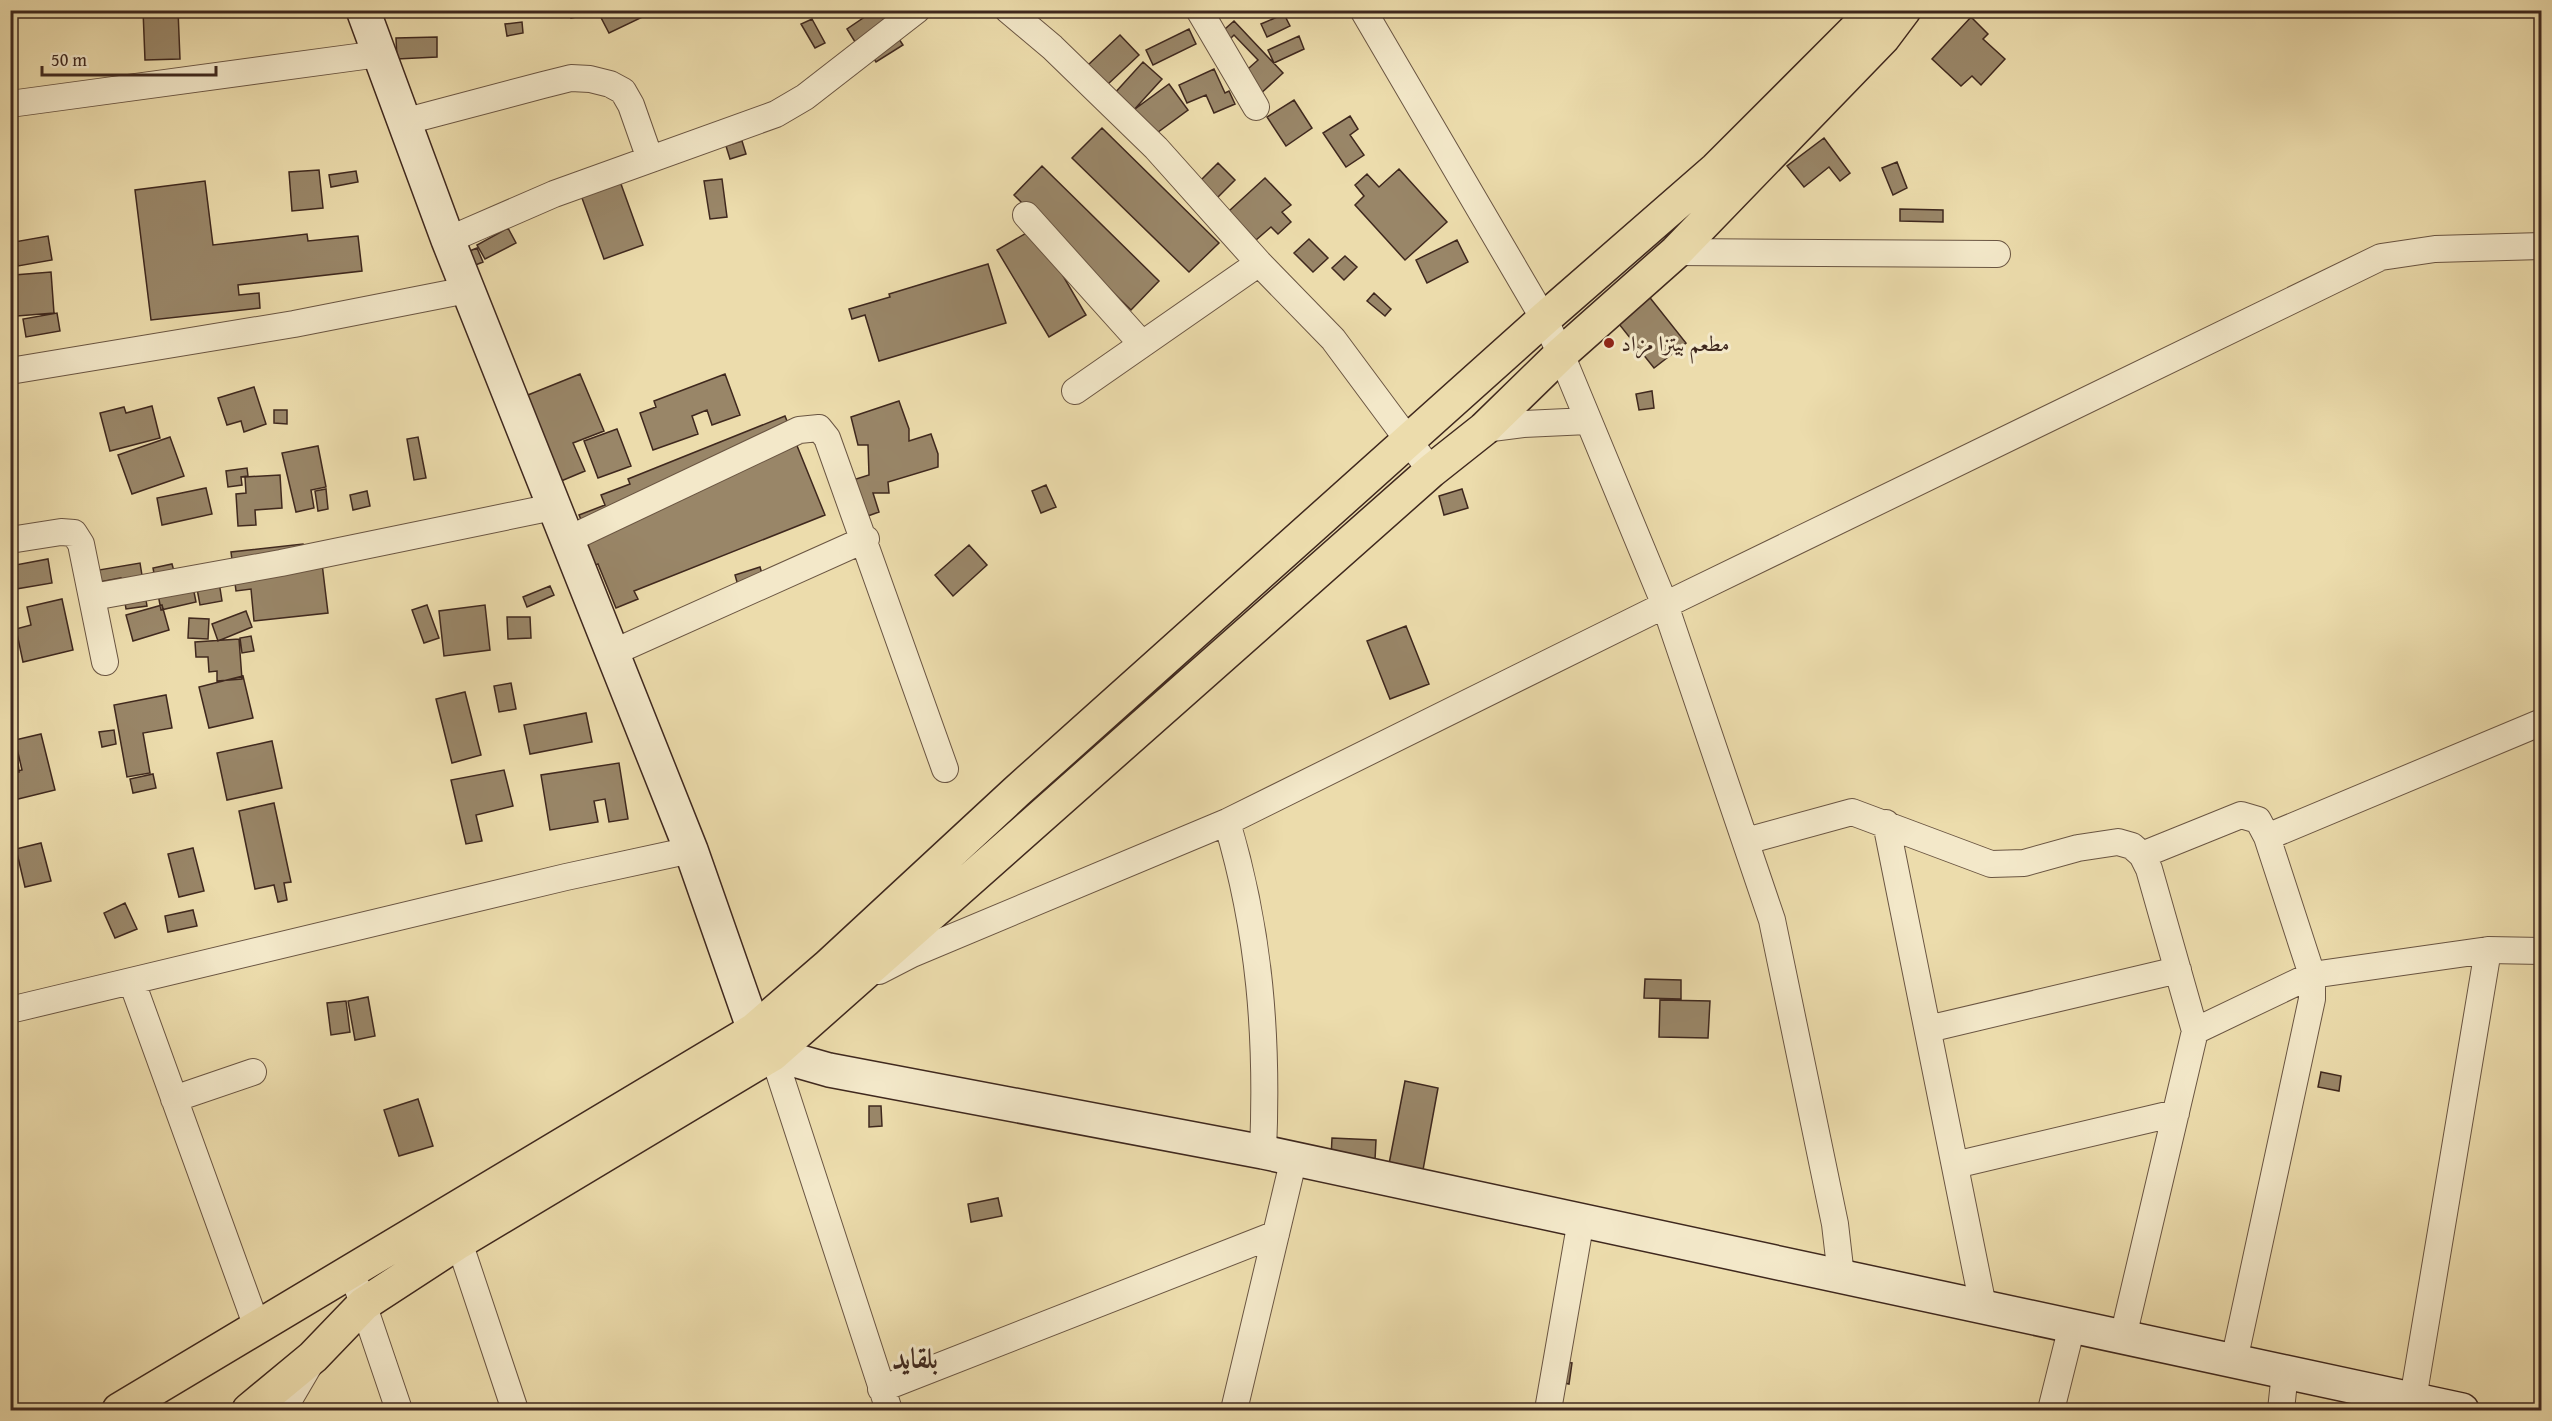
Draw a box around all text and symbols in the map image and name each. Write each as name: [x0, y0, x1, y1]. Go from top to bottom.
scale bar: [42, 39, 216, 77]
text: 50 m: [51, 46, 87, 73]
place label: مطعم بيتزا مزاد: [1621, 327, 1730, 364]
marker: مطعم بيتزا مزاد: [1602, 336, 1616, 350]
district label: بلقايد: [892, 1337, 938, 1378]

